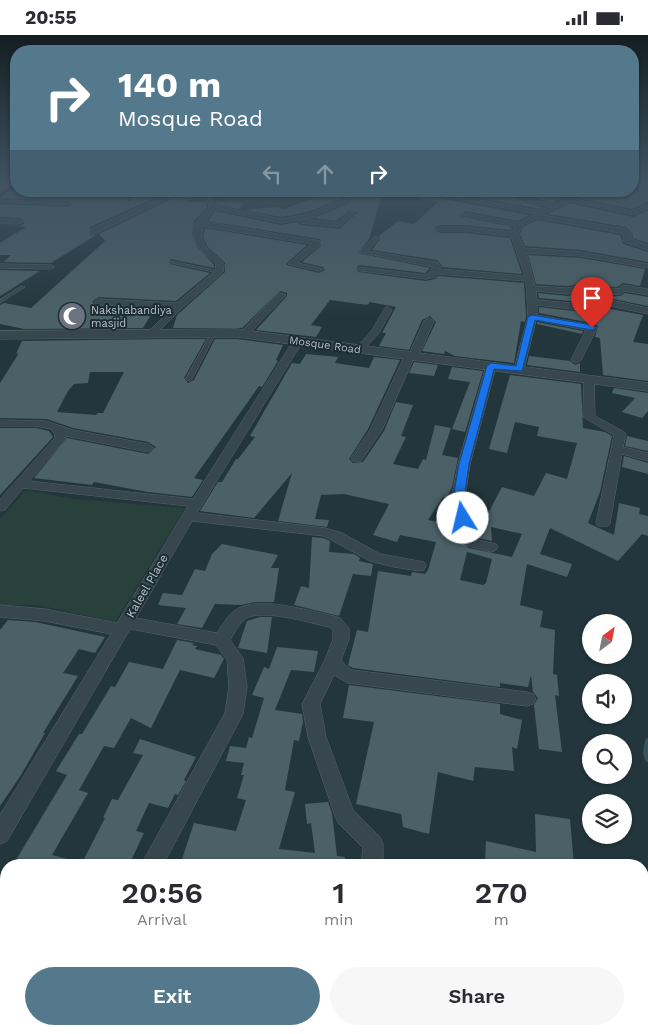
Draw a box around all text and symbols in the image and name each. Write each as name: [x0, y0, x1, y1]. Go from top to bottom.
text: 20:55: [25, 6, 76, 29]
text: 140 m: [118, 64, 221, 106]
icon: right: [35, 65, 100, 130]
text: Mosque Road: [118, 106, 263, 131]
icon: left: [258, 160, 286, 188]
icon: ahead: [311, 160, 339, 188]
icon: right: [364, 160, 392, 188]
pin: [571, 277, 613, 328]
icon: arrive: [578, 284, 606, 312]
mosque icon: Nakshabandiya masjid: [57, 301, 87, 331]
place label: Nakshabandiya masjid: [91, 304, 172, 330]
street label: Mosque Road: [288, 334, 362, 356]
position arrow: [436, 491, 488, 543]
street label: Kaleel Place: [123, 552, 171, 620]
north arrow: [582, 614, 632, 664]
map controls: [582, 614, 632, 844]
button: sound: [582, 674, 632, 724]
button: search: [582, 734, 632, 784]
button: layers: [582, 794, 632, 844]
text: 20:56: [121, 875, 203, 910]
text: 1: [332, 875, 345, 910]
text: 270: [475, 875, 528, 910]
text: Arrival: [137, 910, 187, 929]
text: min: [324, 910, 353, 929]
text: m: [494, 910, 509, 929]
button: Exit: [25, 967, 320, 1025]
button: Share: [330, 967, 624, 1025]

